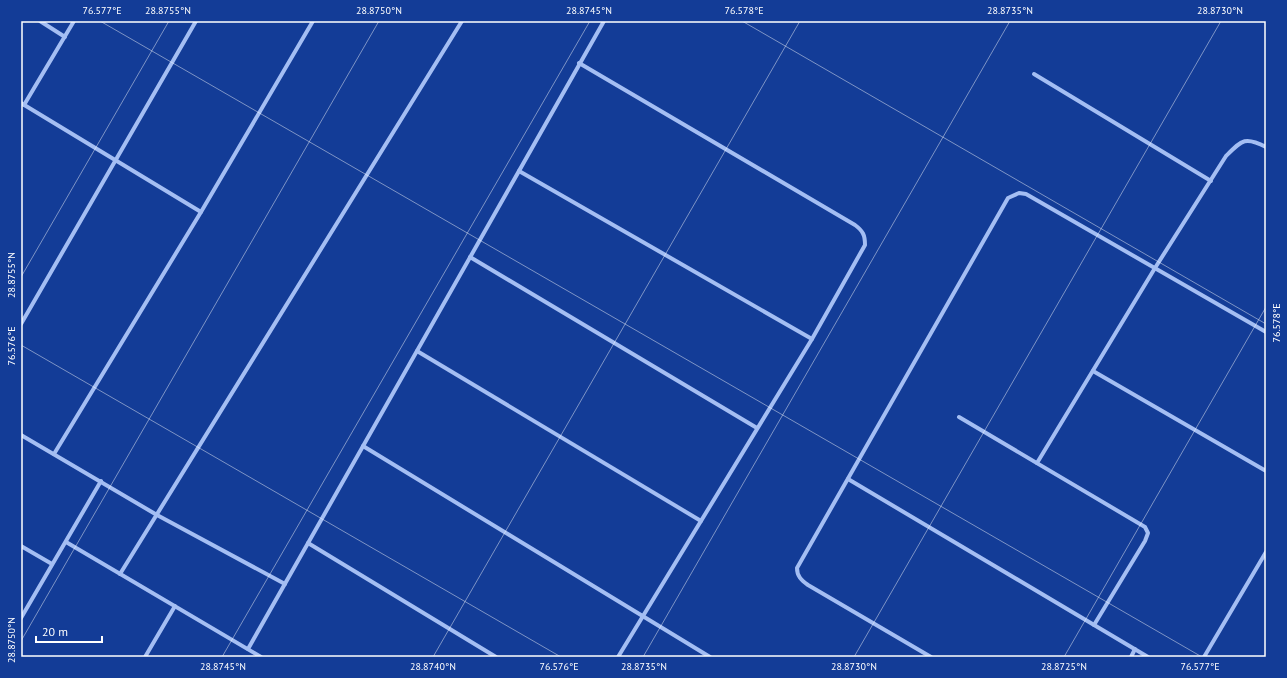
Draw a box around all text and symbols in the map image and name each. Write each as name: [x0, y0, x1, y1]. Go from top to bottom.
text: 76.577°E: [83, 4, 122, 17]
text: 28.8755°N: [145, 4, 191, 17]
text: 28.8750°N: [356, 4, 402, 17]
text: 28.8745°N: [566, 4, 612, 17]
text: 76.578°E: [725, 4, 764, 17]
text: 28.8735°N: [987, 4, 1033, 17]
text: 28.8730°N: [1197, 4, 1243, 17]
text: 28.8755°N: [5, 252, 18, 298]
text: 76.578°E: [1270, 304, 1283, 343]
text: 76.576°E: [5, 327, 18, 366]
text: 28.8750°N: [5, 617, 18, 663]
scale bar: [36, 618, 102, 644]
text: 20 m: [42, 624, 68, 639]
text: 28.8745°N: [200, 660, 246, 673]
text: 28.8740°N: [410, 660, 456, 673]
text: 76.576°E: [540, 660, 579, 673]
text: 28.8735°N: [621, 660, 667, 673]
text: 28.8730°N: [831, 660, 877, 673]
text: 28.8725°N: [1041, 660, 1087, 673]
text: 76.577°E: [1181, 660, 1220, 673]

